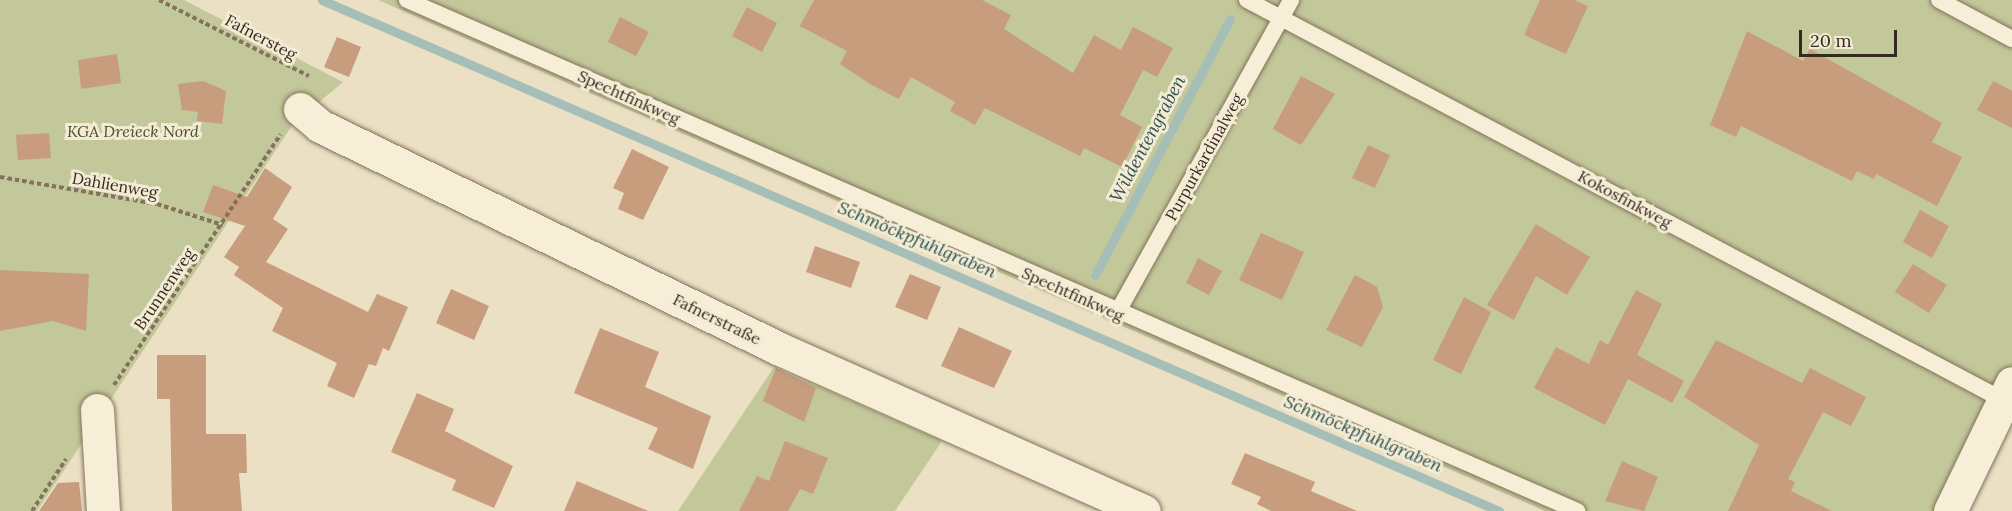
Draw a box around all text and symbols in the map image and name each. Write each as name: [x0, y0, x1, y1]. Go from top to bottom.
street label: Fafnersteg: [222, 10, 300, 64]
scale bar: [1802, 18, 1900, 56]
text: 20 m: [1810, 29, 1852, 52]
street label: Spechtfinkweg: [575, 66, 683, 128]
water label: Wildentengraben: [1105, 72, 1191, 206]
street label: Purpurkardinalweg: [1161, 90, 1247, 224]
park label: KGA Dreieck Nord: [67, 121, 199, 141]
street label: Kokosfinkweg: [1575, 166, 1675, 232]
street label: Dahlienweg: [71, 168, 159, 202]
water label: Schmöckpfuhlgraben: [834, 197, 1000, 283]
street label: Brunnenweg: [130, 245, 198, 333]
street label: Spechtfinkweg: [1019, 263, 1127, 325]
street label: Fafnerstraße: [670, 289, 764, 349]
water label: Schmöckpfuhlgraben: [1280, 391, 1446, 477]

